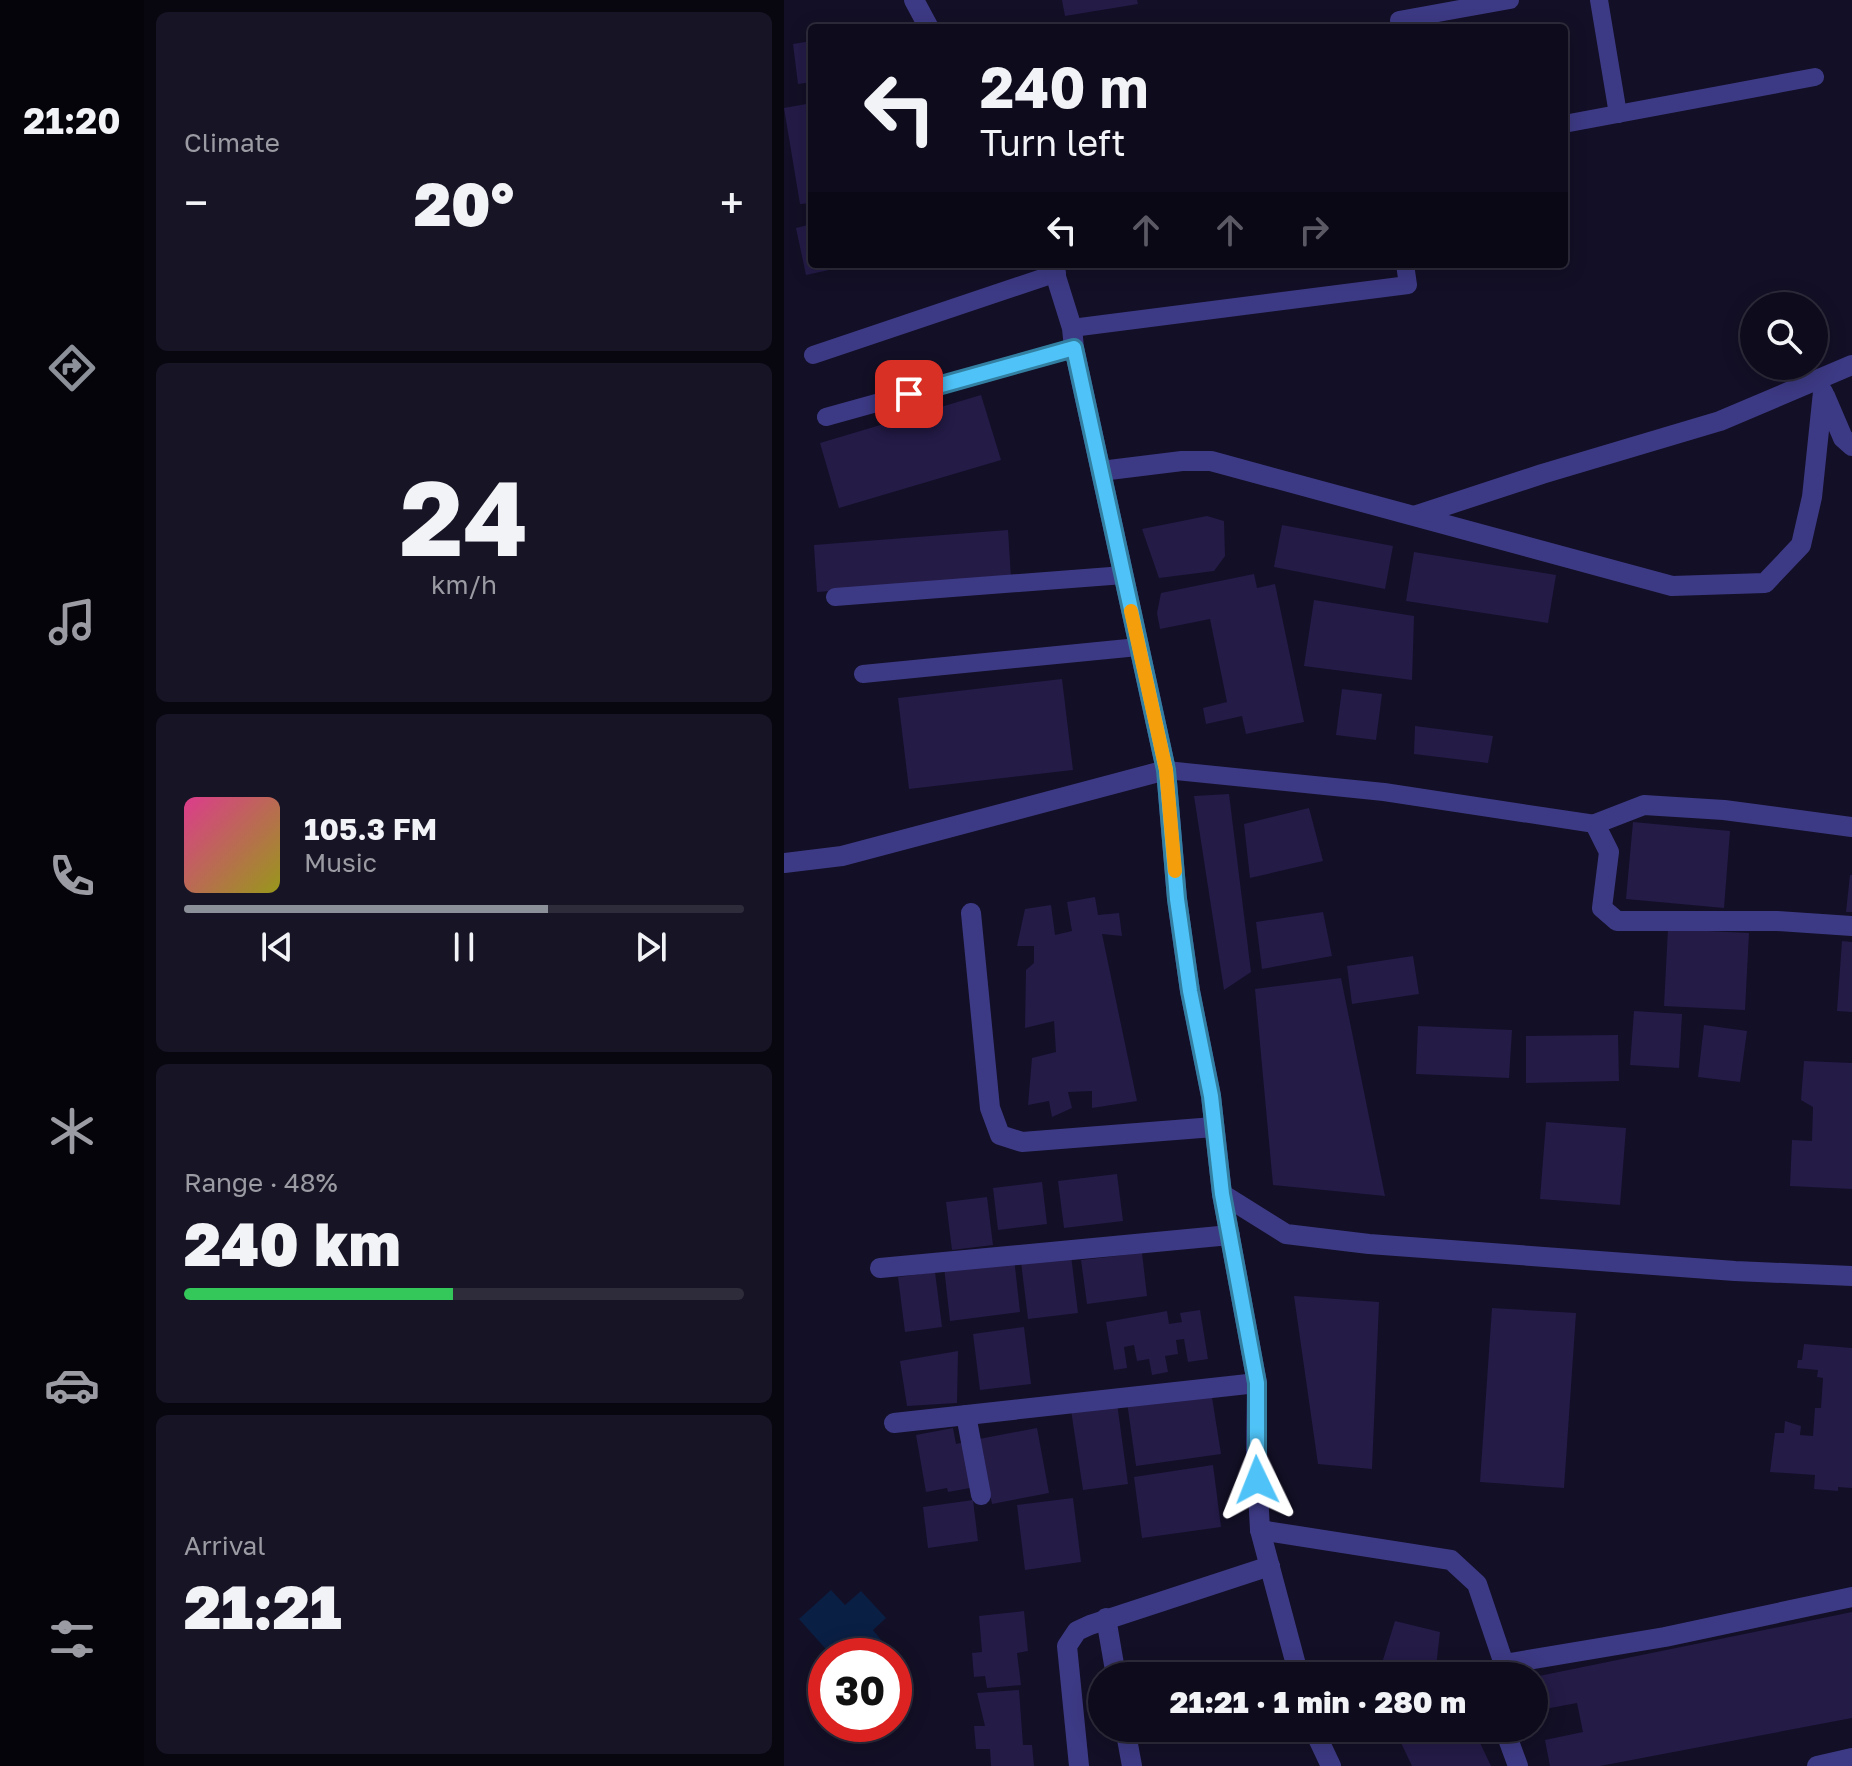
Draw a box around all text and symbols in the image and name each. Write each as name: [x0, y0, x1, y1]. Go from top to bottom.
text: 240 m: [980, 53, 1149, 120]
icon: left: [848, 56, 952, 160]
text: 21:20: [23, 99, 121, 142]
text: Turn left: [980, 121, 1126, 164]
text: Climate: [184, 127, 280, 158]
text: 20°: [414, 167, 514, 239]
text: −: [184, 176, 208, 229]
text: +: [720, 176, 744, 229]
icon: left: [1040, 208, 1084, 252]
icon: ahead: [1124, 208, 1168, 252]
icon: ahead: [1208, 208, 1252, 252]
icon: right: [1292, 208, 1336, 252]
map controls: [1740, 292, 1828, 380]
button: search: [1740, 292, 1828, 380]
icon: directions: [44, 340, 100, 396]
pin: [875, 360, 943, 428]
icon: arrive: [887, 372, 931, 416]
text: 24: [400, 454, 528, 579]
text: km/h: [431, 569, 497, 600]
icon: music: [44, 594, 100, 650]
text: 105.3 FM: [304, 811, 437, 847]
text: Music: [304, 847, 377, 878]
icon: phone: [44, 848, 100, 904]
icon: previous: [255, 925, 299, 969]
icon: pause: [442, 925, 486, 969]
icon: next: [629, 925, 673, 969]
icon: climate: [44, 1103, 100, 1159]
text: Range · 48%: [184, 1167, 338, 1198]
text: 240 km: [184, 1207, 401, 1279]
icon: car: [44, 1357, 100, 1413]
position arrow: [1215, 1438, 1299, 1522]
text: Arrival: [184, 1530, 265, 1561]
text: 21:21: [184, 1570, 342, 1642]
icon: filters: [44, 1611, 100, 1667]
speed limit sign: 30: [808, 1638, 912, 1742]
text: 21:21 · 1 min · 280 m: [1170, 1684, 1466, 1720]

